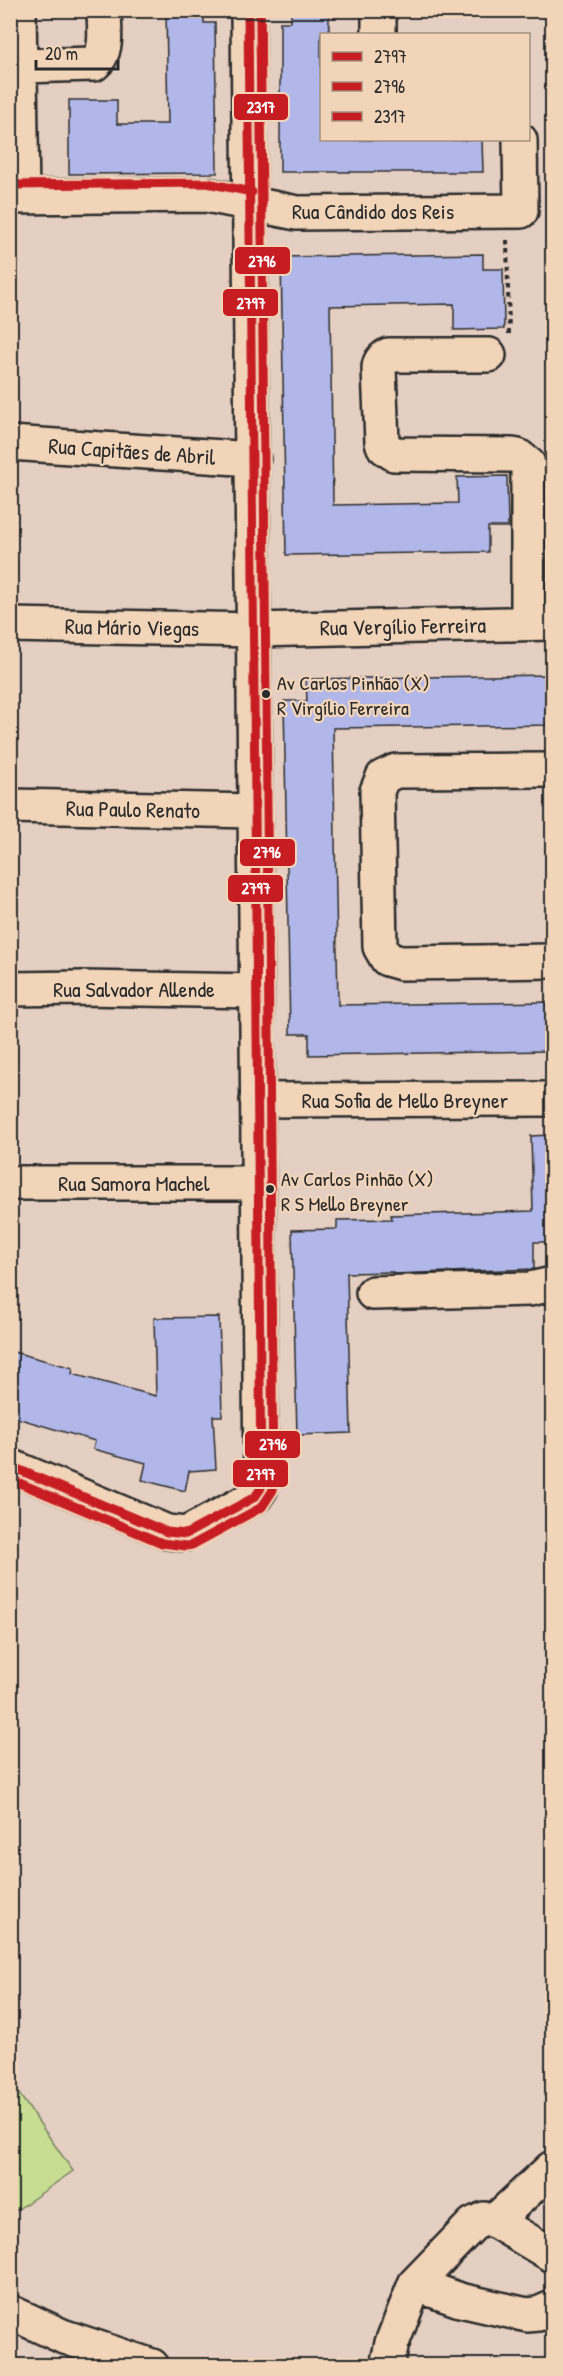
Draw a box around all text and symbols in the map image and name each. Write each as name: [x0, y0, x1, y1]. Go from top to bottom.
scale bar: [36, 33, 118, 71]
legend: [320, 33, 530, 141]
text: 20 m: [45, 41, 78, 66]
text: 2797: [374, 44, 407, 69]
text: 2796: [374, 74, 405, 99]
line badge: 2317: [233, 93, 289, 121]
text: 2317: [247, 96, 275, 118]
text: 2317: [374, 104, 406, 129]
street label: Rua Cândido dos Reis: [292, 196, 454, 226]
line badge: 2796: [234, 246, 291, 275]
text: 2796: [248, 250, 276, 272]
line badge: 2797: [222, 288, 279, 317]
text: 2797: [236, 292, 266, 314]
street label: Rua Capitães de Abril: [47, 430, 217, 472]
street label: Rua Vergílio Ferreira: [320, 610, 487, 642]
street label: Rua Mário Viegas: [65, 611, 199, 643]
place label: Av Carlos Pinhão (X) R Virgílio Ferreira: [277, 669, 430, 721]
marker: Av Carlos Pinhão (X) R Virgílio Ferreira: [260, 688, 272, 700]
street label: Rua Paulo Renato: [66, 793, 200, 825]
line badge: 2796: [239, 838, 296, 867]
text: 2796: [253, 841, 281, 863]
line badge: 2797: [227, 874, 284, 903]
text: 2797: [241, 877, 271, 899]
street label: Rua Salvador Allende: [53, 974, 215, 1004]
street label: Rua Sofia de Mello Breyner: [302, 1085, 509, 1115]
place label: Av Carlos Pinhão (X) R S Mello Breyner: [281, 1165, 434, 1217]
street label: Rua Samora Machel: [58, 1168, 210, 1198]
marker: Av Carlos Pinhão (X) R S Mello Breyner: [264, 1183, 276, 1195]
line badge: 2796: [244, 1430, 301, 1459]
text: 2796: [259, 1433, 287, 1455]
line badge: 2797: [232, 1459, 289, 1488]
text: 2797: [246, 1463, 276, 1485]

